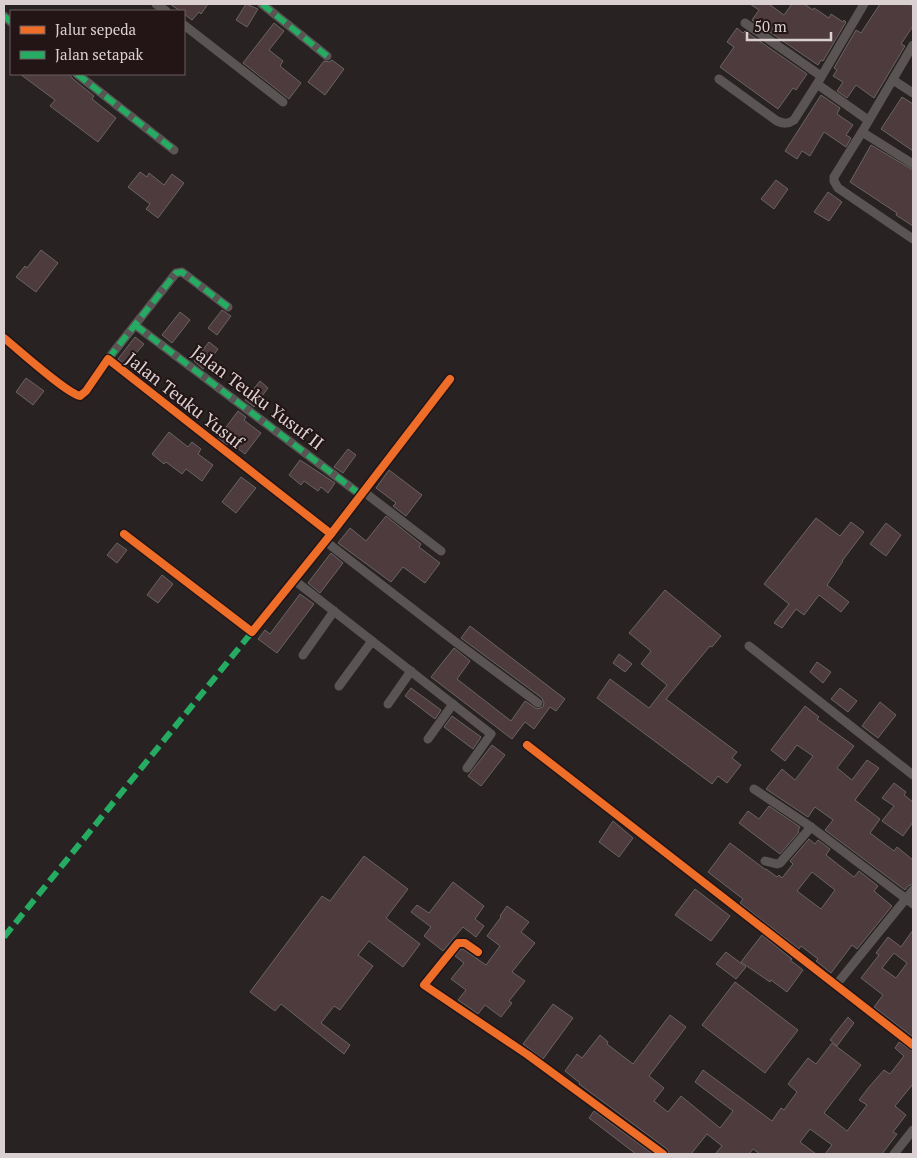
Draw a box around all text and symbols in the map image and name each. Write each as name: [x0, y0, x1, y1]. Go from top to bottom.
legend: [10, 10, 185, 75]
scale bar: [747, 10, 831, 42]
text: 50 m: [754, 16, 787, 36]
text: Jalur sepeda: [55, 19, 137, 39]
text: Jalan setapak: [55, 44, 144, 64]
street label: Jalan Teuku Yusuf II: [187, 339, 329, 455]
street label: Jalan Teuku Yusuf: [121, 347, 250, 455]

